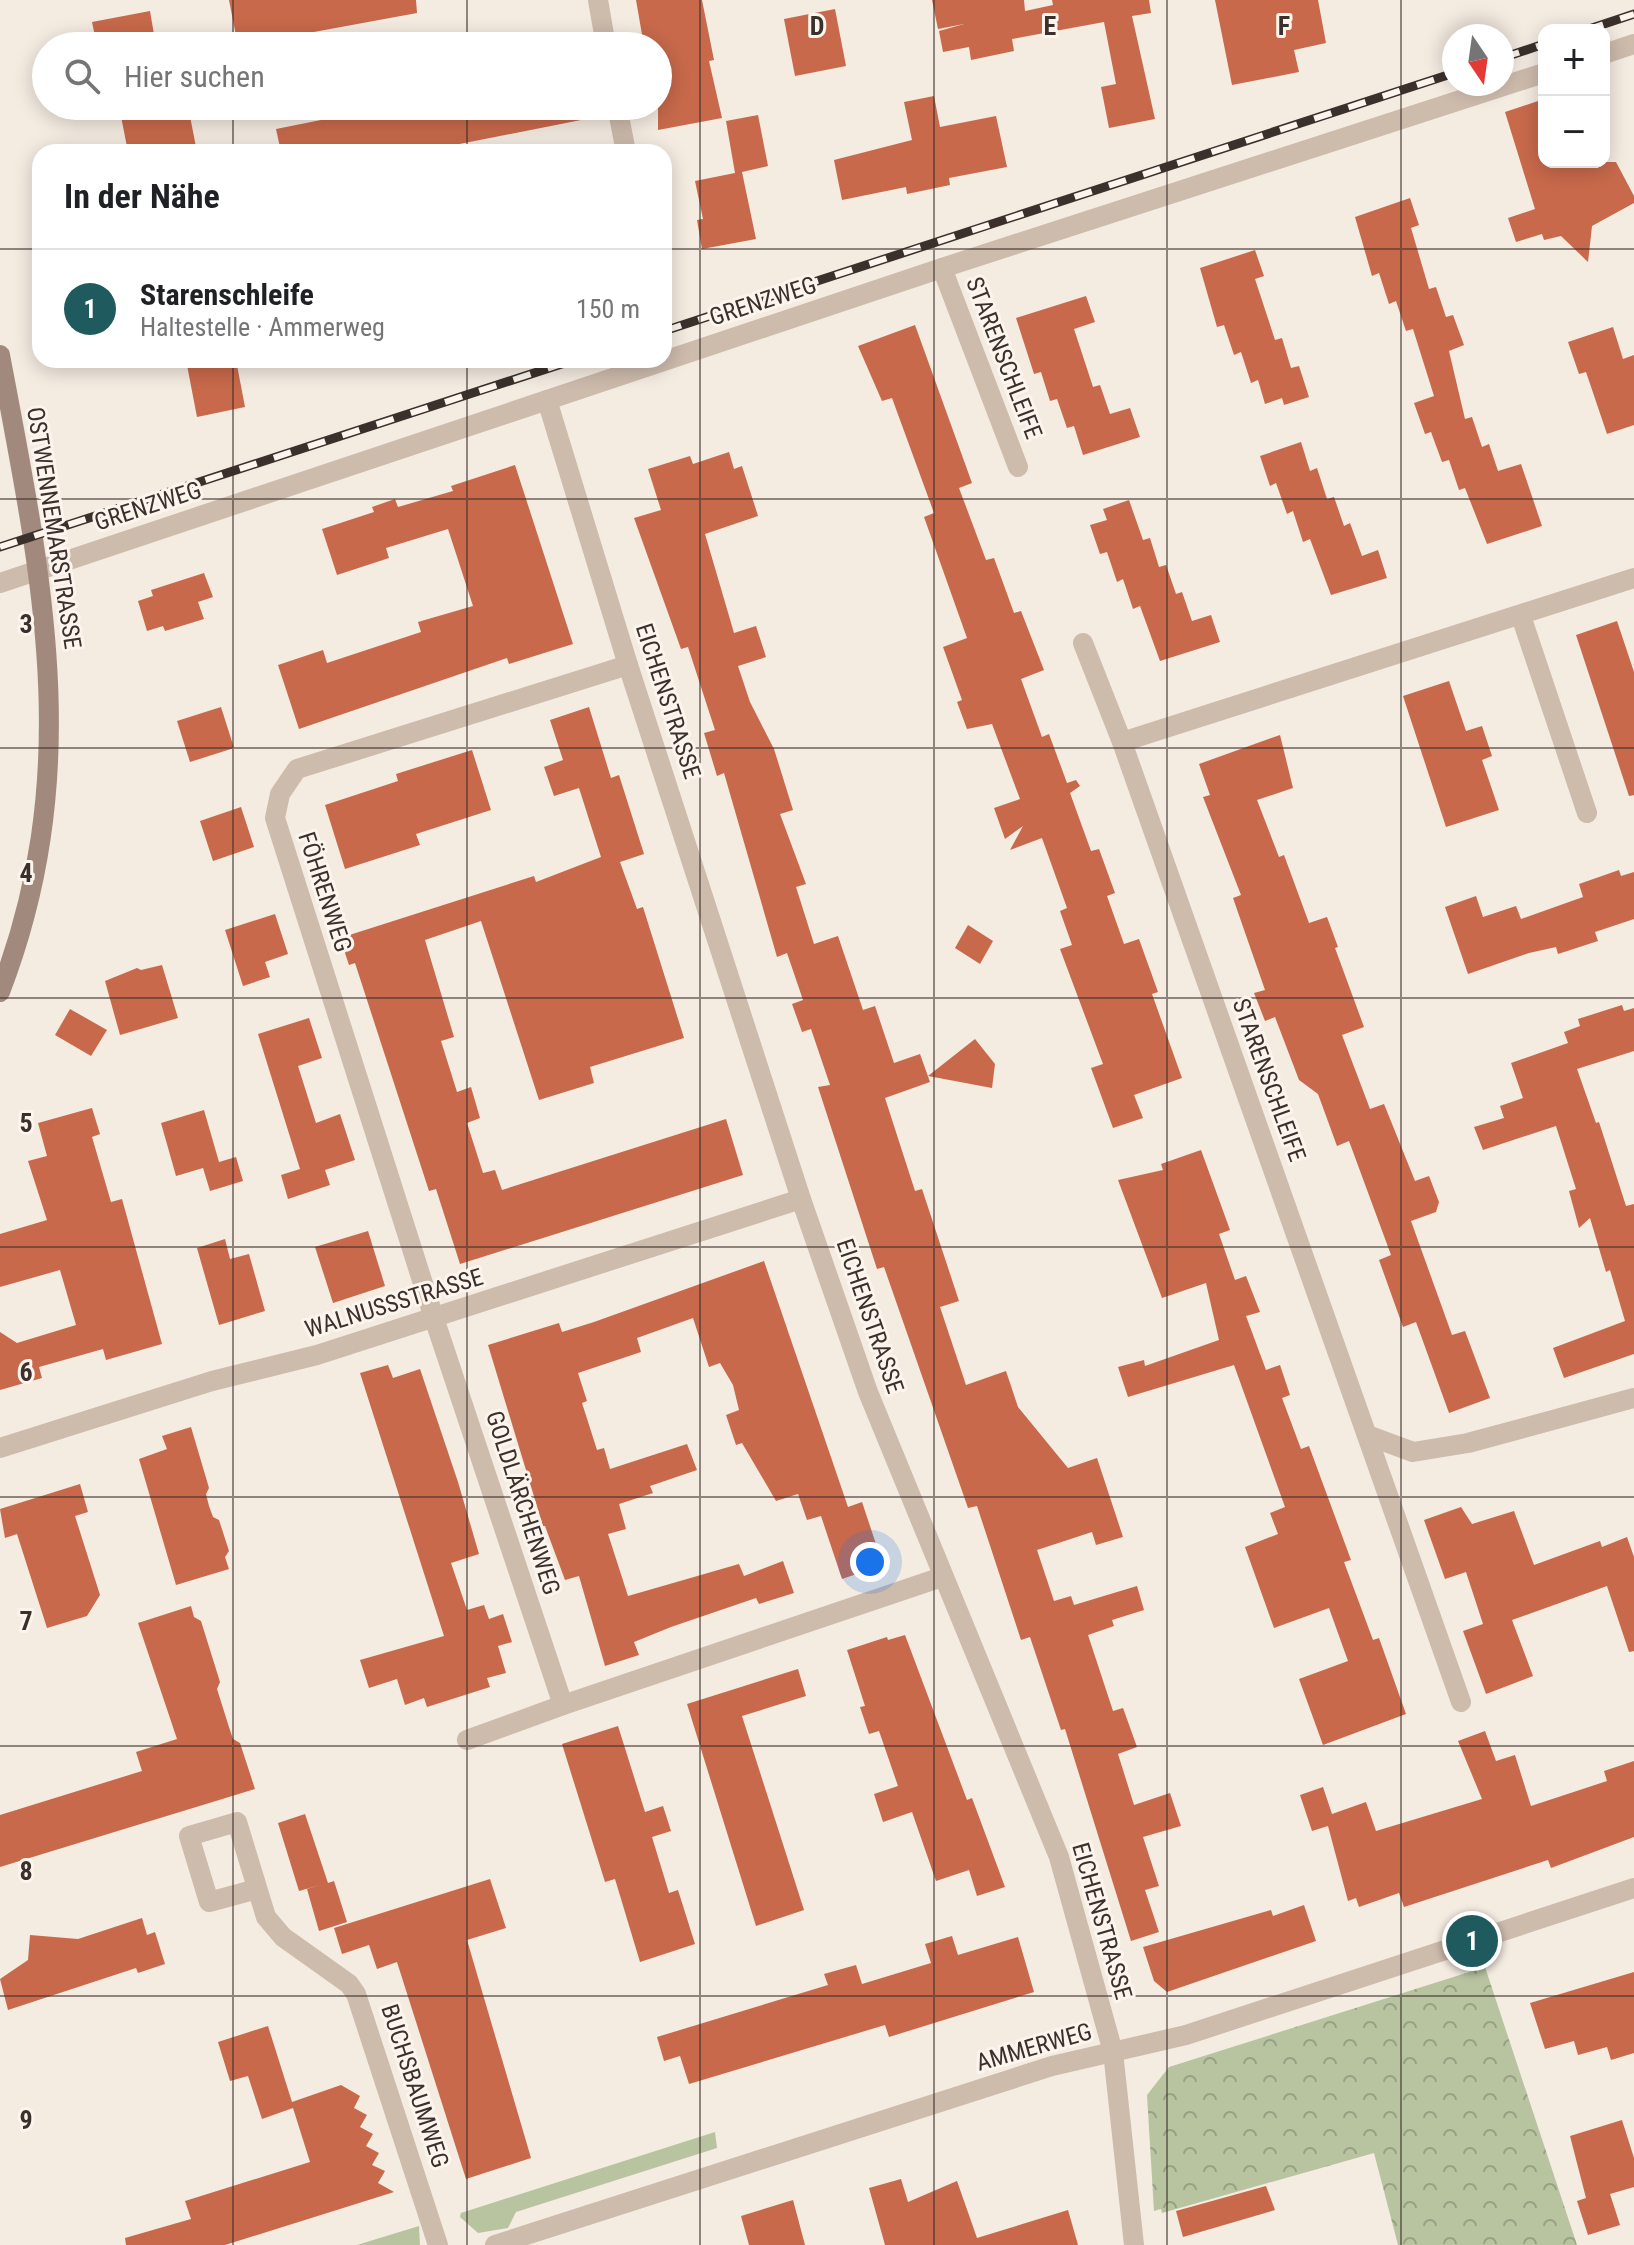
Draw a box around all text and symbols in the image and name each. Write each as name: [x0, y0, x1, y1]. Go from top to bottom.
text: D: [810, 11, 824, 41]
text: E: [1044, 11, 1057, 41]
text: F: [1278, 11, 1290, 41]
north arrow: [1442, 24, 1514, 96]
map controls: [1538, 24, 1610, 168]
button: +: [1538, 24, 1610, 96]
search box: [32, 32, 672, 120]
icon: search: [60, 54, 104, 98]
text: Hier suchen: [124, 59, 265, 94]
button: −: [1538, 96, 1610, 168]
text: In der Nähe: [64, 176, 220, 216]
street label: GRENZWEG: [706, 271, 820, 331]
street label: STARENSCHLEIFE: [960, 273, 1048, 443]
text: Starenschleife: [140, 277, 314, 312]
text: 1: [83, 294, 97, 324]
text: 150 m: [576, 294, 640, 324]
text: Haltestelle · Ammerweg: [140, 312, 385, 342]
street label: OSTWENNEMARSTRASSE: [21, 405, 87, 651]
street label: GRENZWEG: [91, 476, 205, 536]
text: 3: [19, 609, 33, 639]
street label: EICHENSTRASSE: [630, 620, 706, 782]
street label: FÖHRENWEG: [292, 828, 358, 956]
text: 4: [19, 858, 33, 888]
street label: STARENSCHLEIFE: [1227, 995, 1311, 1165]
text: 5: [19, 1108, 33, 1138]
street label: EICHENSTRASSE: [830, 1235, 910, 1397]
street label: WALNUSSSTRASSE: [302, 1263, 486, 1343]
text: 6: [19, 1357, 33, 1387]
street label: GOLDLÄRCHENWEG: [480, 1408, 566, 1598]
your location: [850, 1542, 890, 1582]
text: 7: [19, 1606, 33, 1636]
street label: EICHENSTRASSE: [1066, 1839, 1138, 2003]
text: 8: [19, 1856, 33, 1886]
pin: 1: [1446, 1911, 1498, 1971]
street label: BUCHSBAUMWEG: [375, 2001, 455, 2171]
street label: AMMERWEG: [973, 2017, 1095, 2077]
text: 9: [19, 2105, 33, 2135]

